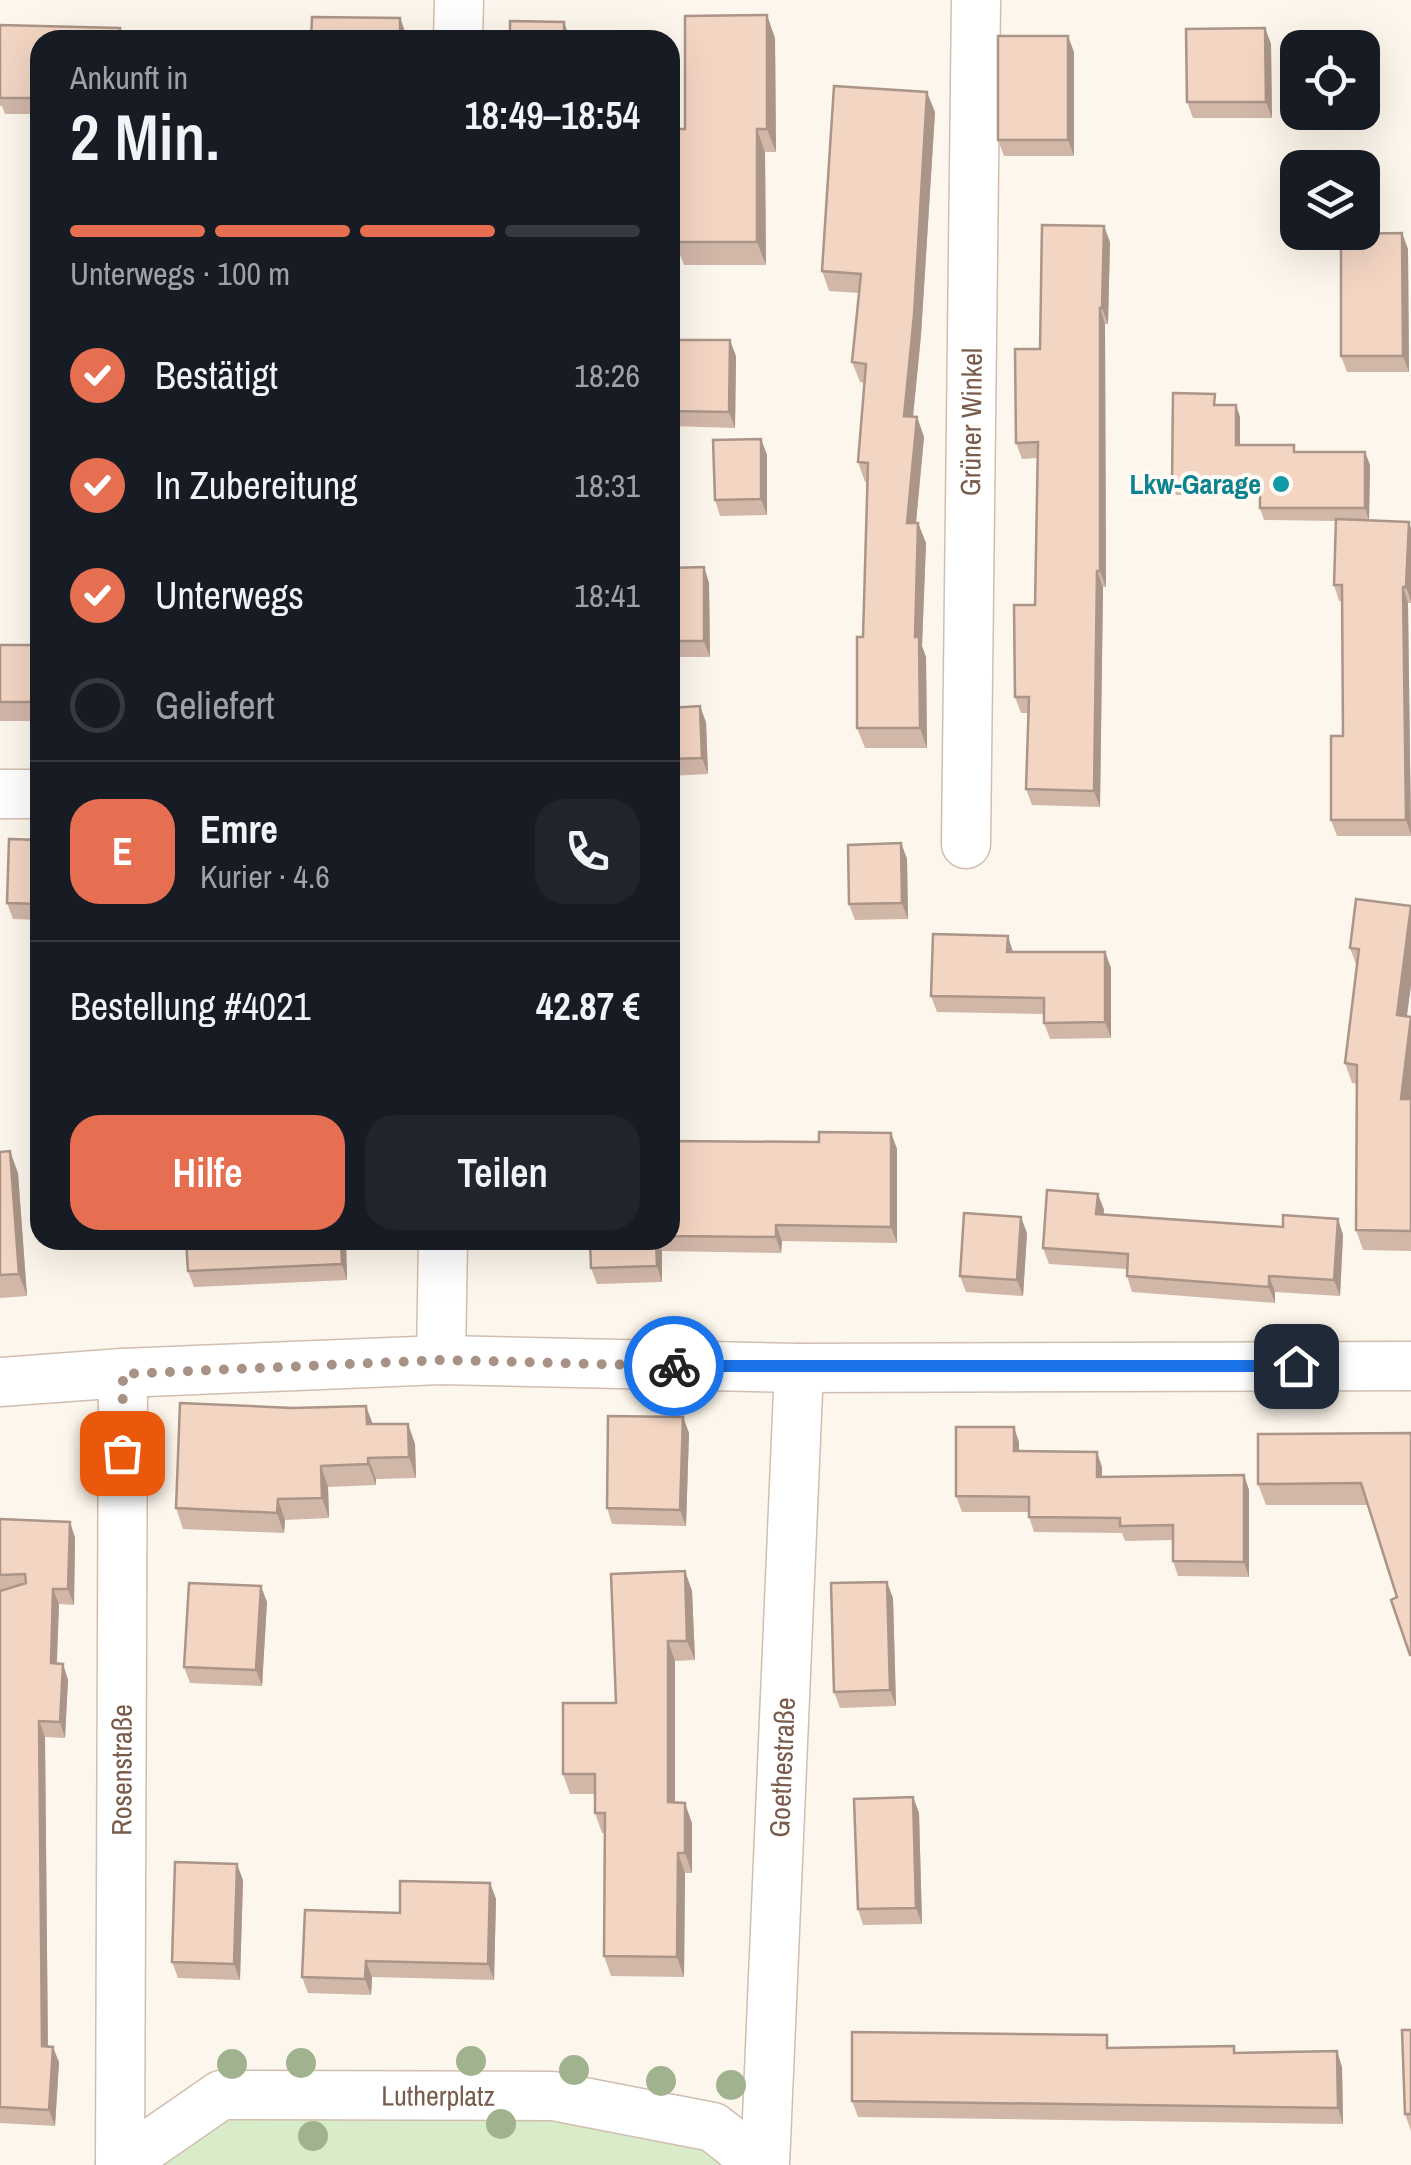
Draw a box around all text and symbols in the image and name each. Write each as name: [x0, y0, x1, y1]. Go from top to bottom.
map controls: [1280, 30, 1380, 250]
button: locate: [1280, 30, 1380, 130]
text: Ankunft in: [70, 56, 188, 99]
text: 18:49–18:54: [464, 90, 640, 141]
text: 2 Min.: [70, 93, 220, 180]
button: layers: [1280, 150, 1380, 250]
text: Unterwegs · 100 m: [70, 252, 290, 295]
icon: check: [70, 348, 125, 403]
street label: Grüner Winkel: [951, 348, 991, 496]
text: Bestätigt: [155, 350, 278, 401]
text: 18:26: [574, 354, 640, 397]
icon: check: [70, 458, 125, 513]
text: In Zubereitung: [155, 460, 358, 511]
text: 18:31: [574, 464, 640, 507]
place label: Lkw-Garage: [1130, 465, 1261, 503]
marker: Lkw-Garage: [1270, 473, 1292, 495]
icon: check: [70, 568, 125, 623]
text: Unterwegs: [155, 570, 304, 621]
text: 18:41: [574, 574, 640, 617]
text: Geliefert: [155, 680, 275, 731]
button: phone: [535, 799, 640, 904]
text: Emre: [200, 804, 278, 855]
text: E: [112, 826, 133, 877]
text: Kurier · 4.6: [200, 855, 330, 898]
text: Bestellung #4021: [70, 981, 311, 1032]
text: 42.87 €: [536, 981, 640, 1032]
button: Hilfe: [70, 1115, 345, 1230]
button: Teilen: [365, 1115, 640, 1230]
courier: [624, 1316, 724, 1416]
pin: [1254, 1324, 1339, 1409]
icon: bike: [647, 1339, 702, 1394]
icon: home: [1269, 1339, 1324, 1394]
pin: [80, 1411, 165, 1496]
icon: bag: [95, 1426, 150, 1481]
street label: Goethestraße: [760, 1696, 804, 1838]
street label: Rosenstraße: [102, 1704, 141, 1836]
street label: Lutherplatz: [381, 2076, 495, 2115]

